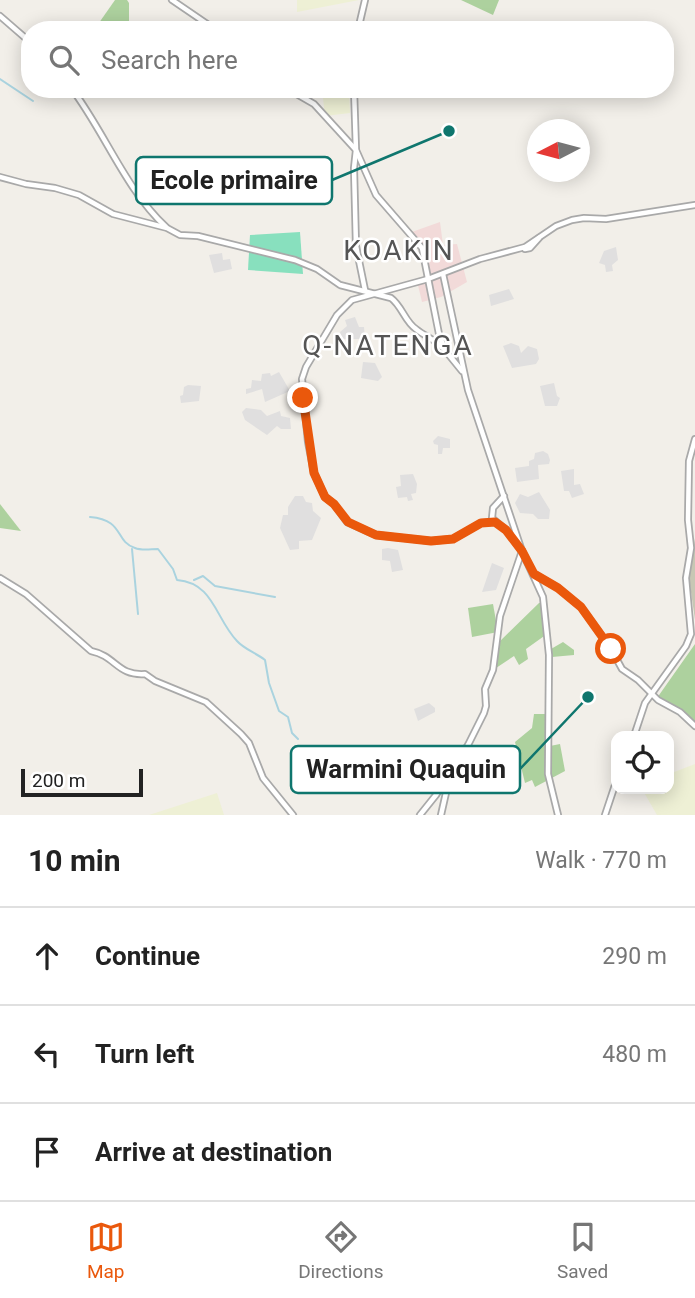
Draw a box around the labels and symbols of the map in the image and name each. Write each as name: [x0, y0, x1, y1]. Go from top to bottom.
north arrow: [527, 119, 590, 182]
callout: Ecole primaire: [136, 157, 332, 204]
text: Ecole primaire: [150, 165, 318, 195]
district label: KOAKIN: [343, 234, 455, 267]
district label: Q-NATENGA: [302, 329, 474, 362]
route end: [287, 382, 318, 413]
route start: [595, 633, 626, 664]
callout: Warmini Quaquin: [291, 746, 520, 793]
text: Warmini Quaquin: [306, 754, 506, 784]
scale bar: [21, 766, 144, 798]

